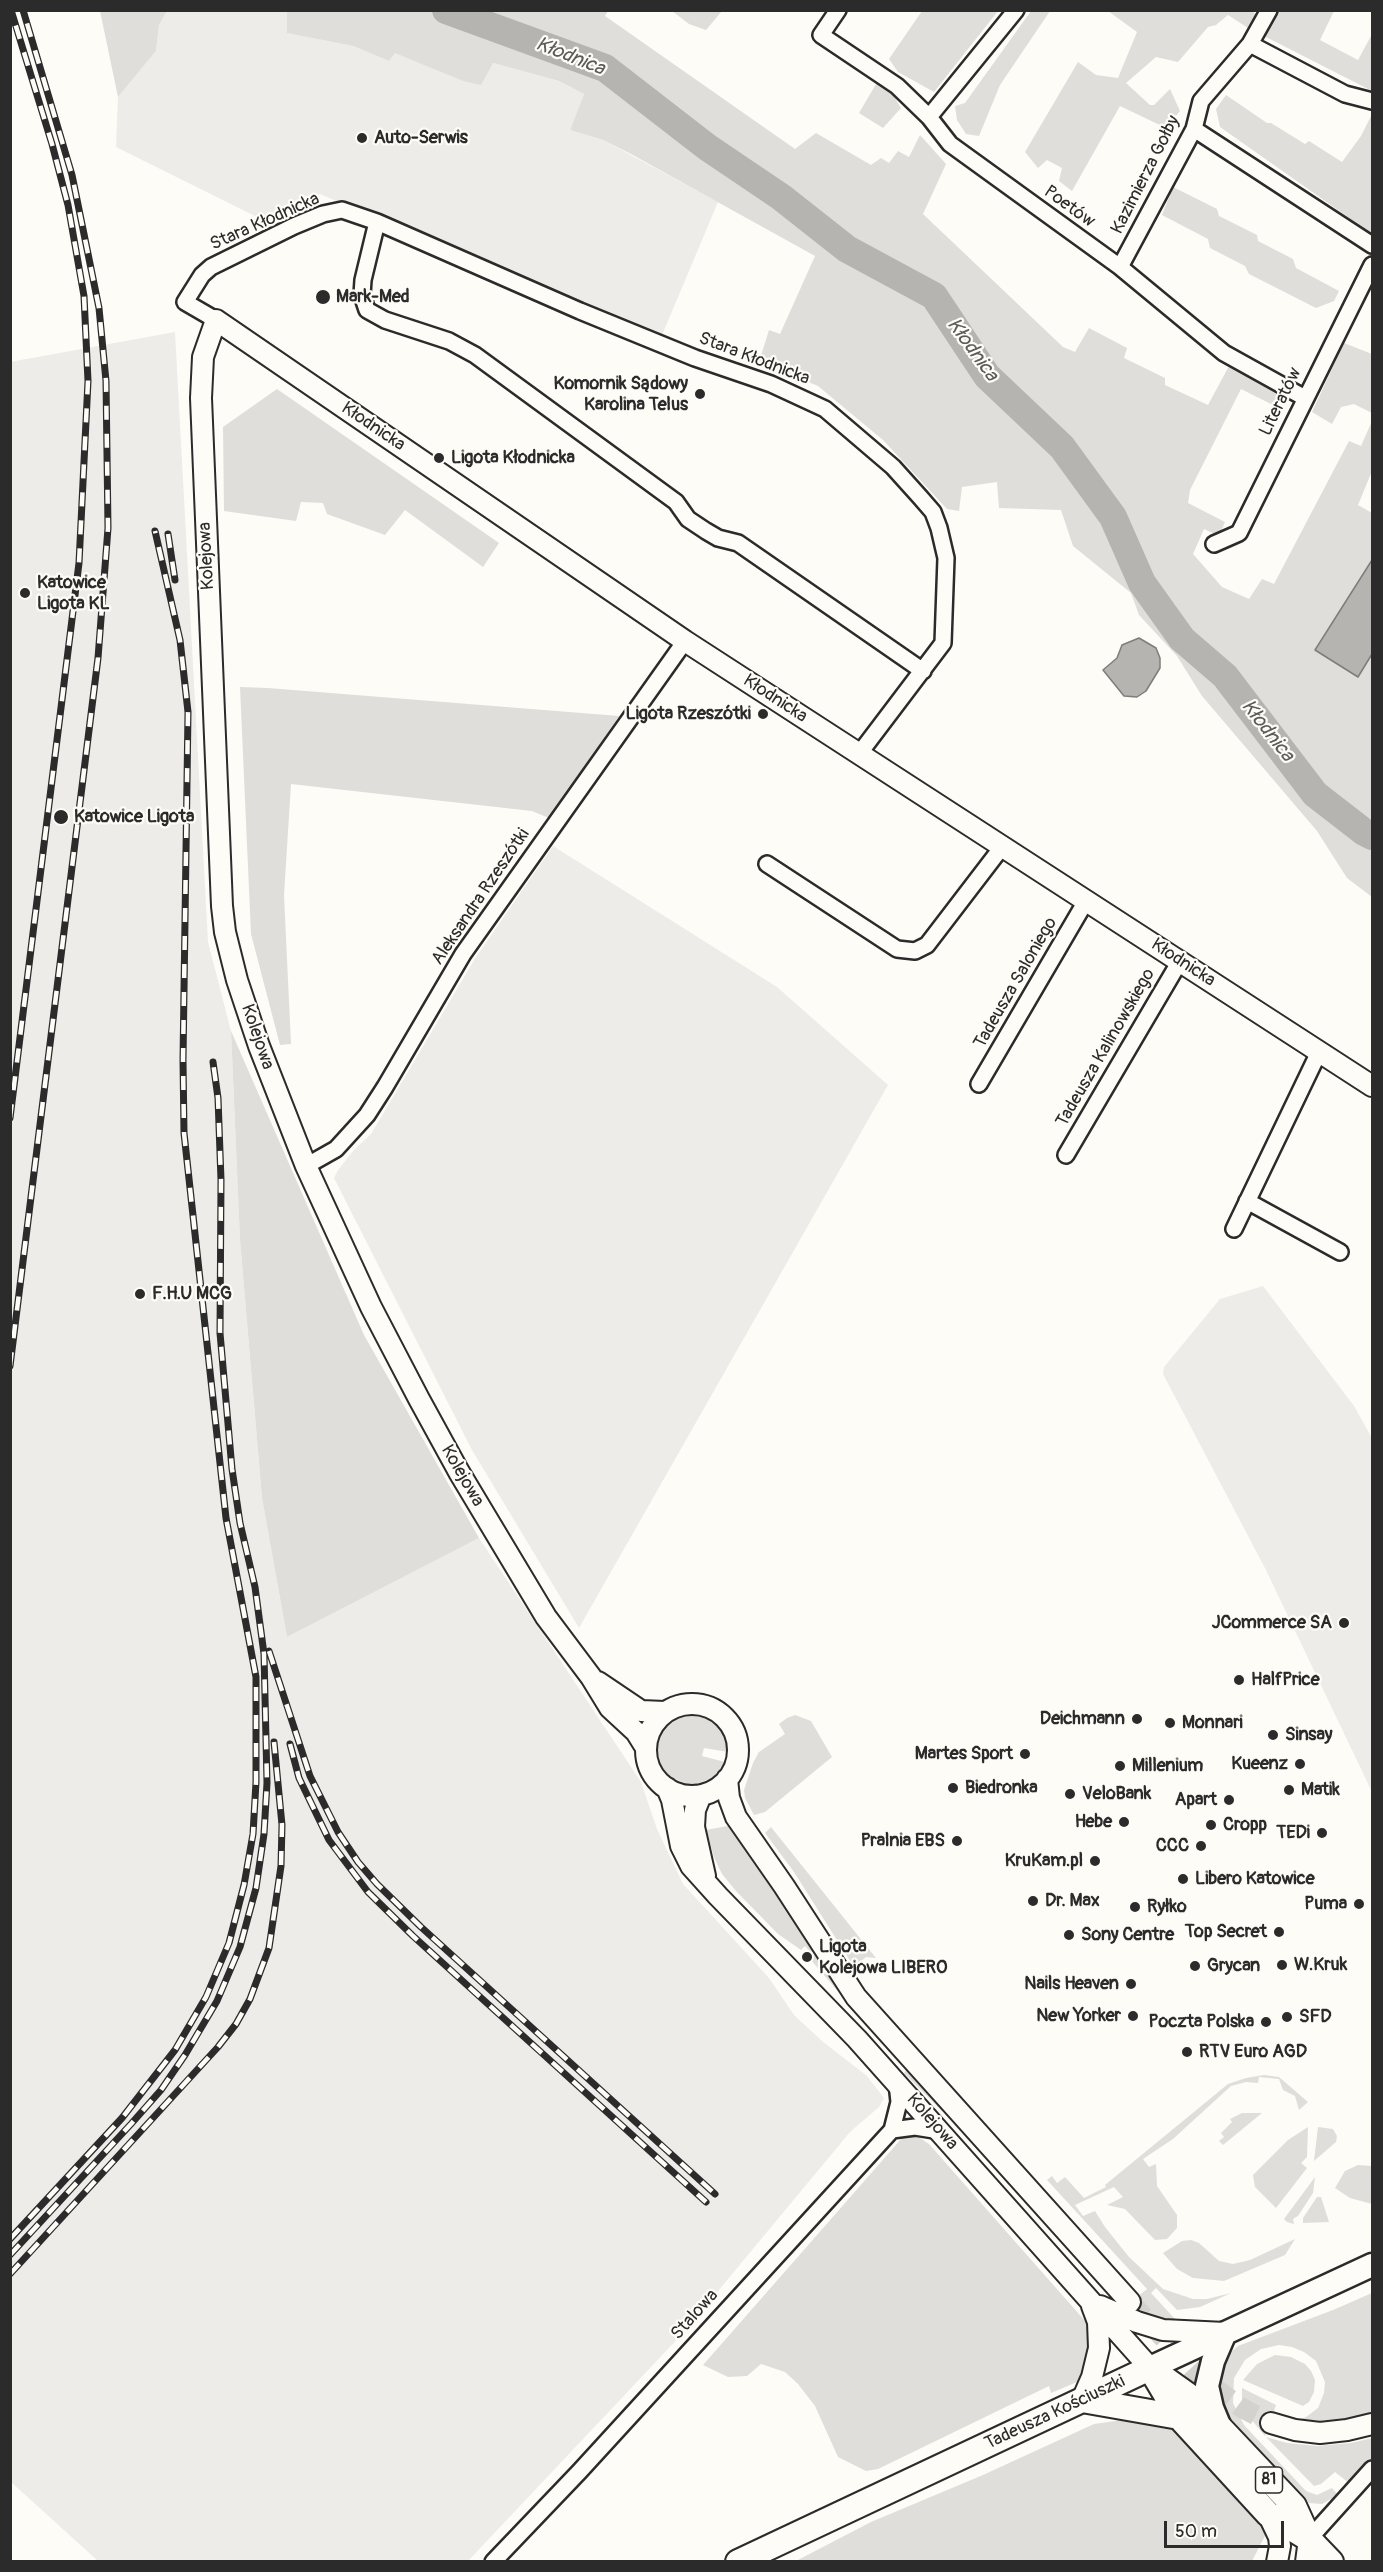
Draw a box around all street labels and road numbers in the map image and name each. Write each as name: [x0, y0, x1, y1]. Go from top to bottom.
street label: Kazimierza Gołby: [1107, 112, 1185, 238]
street label: Poetów: [1039, 181, 1099, 233]
street label: Stara Kłodnicka: [207, 188, 323, 256]
street label: Stara Kłodnicka: [695, 328, 813, 390]
street label: Literatów: [1255, 364, 1307, 440]
street label: Kłodnicka: [337, 398, 409, 456]
street label: Kolejowa: [194, 522, 220, 590]
street label: Kłodnicka: [739, 670, 811, 728]
street label: Aleksandra Rzeszótki: [427, 825, 535, 969]
street label: Tadeusza Saloniego: [970, 914, 1062, 1052]
street label: Kłodnicka: [1147, 934, 1219, 992]
street label: Tadeusza Kalinowskiego: [1052, 965, 1160, 1131]
street label: Kolejowa: [236, 1001, 278, 1073]
street label: Kolejowa: [436, 1441, 488, 1511]
street label: Kolejowa: [902, 2089, 962, 2155]
street label: Stalowa: [667, 2285, 723, 2345]
street label: Tadeusza Kościuszki: [982, 2371, 1128, 2455]
road number: 81: [1256, 2467, 1282, 2493]

